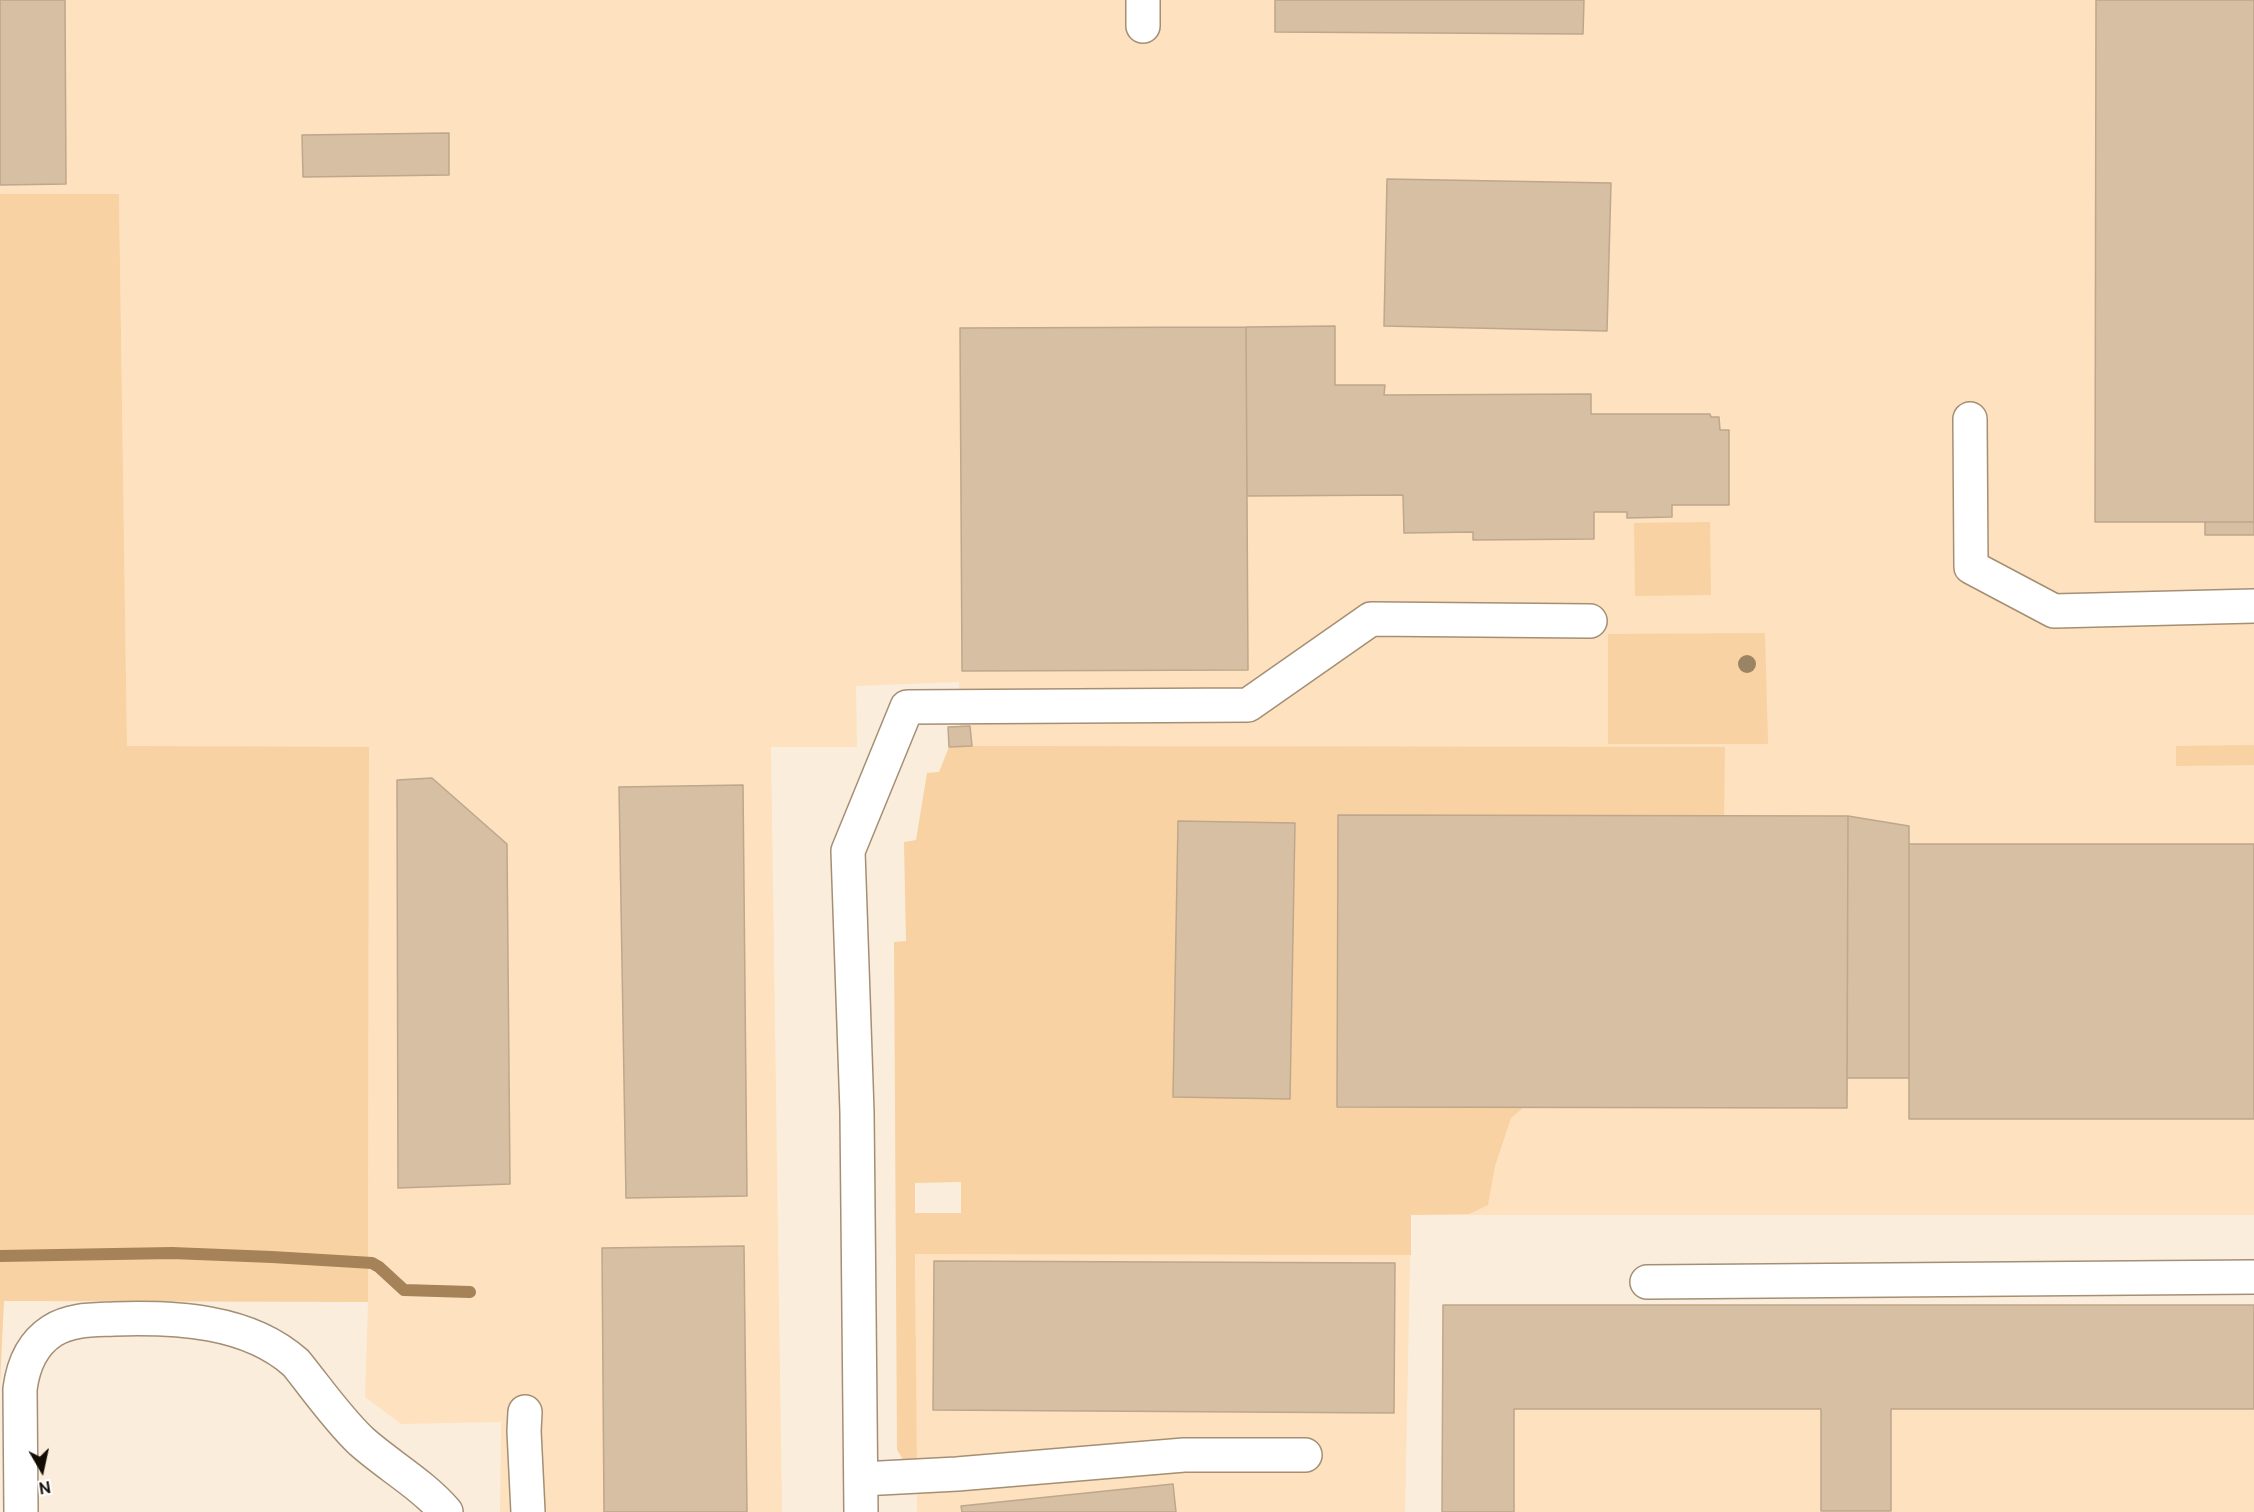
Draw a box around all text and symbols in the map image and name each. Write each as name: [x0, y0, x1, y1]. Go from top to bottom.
north arrow: [12, 1440, 72, 1500]
text: N: [38, 1478, 52, 1498]

